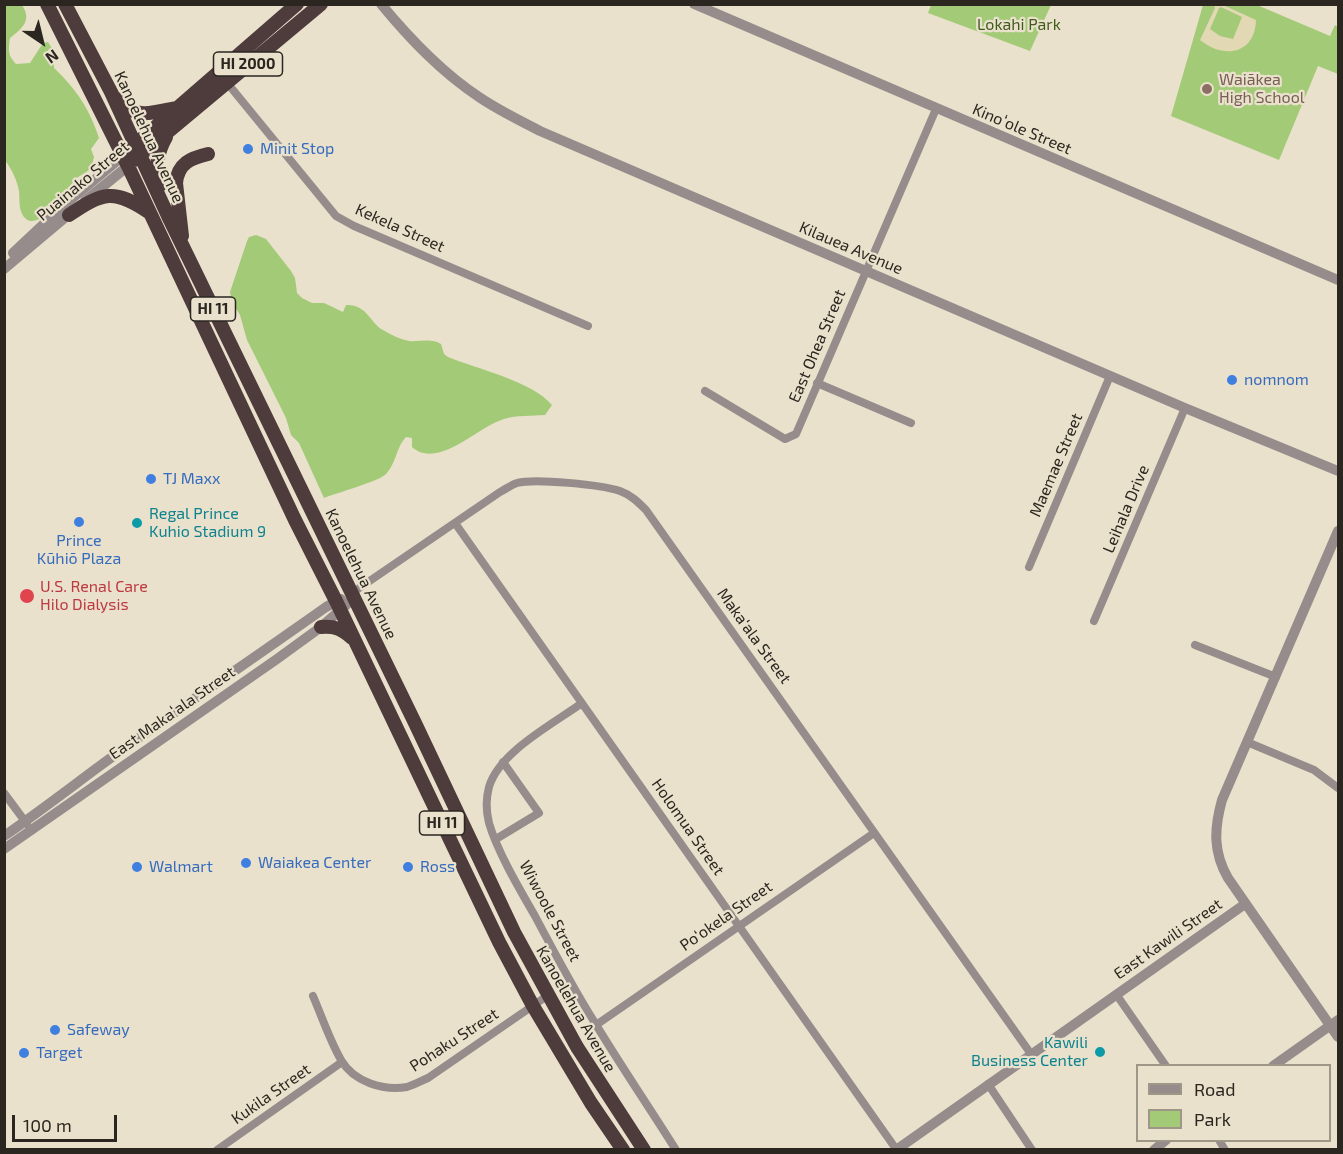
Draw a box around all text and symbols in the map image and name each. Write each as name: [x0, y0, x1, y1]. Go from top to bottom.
north arrow: [12, 12, 72, 72]
park label: Lokahi Park: [977, 15, 1061, 35]
text: N: [42, 46, 63, 68]
road number: HI 2000: [214, 52, 282, 76]
street label: Kanoelehua Avenue: [110, 68, 188, 206]
place label: Waiākea High School: [1219, 70, 1304, 108]
marker: Waiākea High School: [1200, 82, 1214, 96]
street label: Kinoʻole Street: [969, 99, 1075, 159]
street label: Puainako Street: [33, 137, 133, 225]
place label: Minit Stop: [260, 139, 334, 159]
marker: Minit Stop: [241, 142, 255, 156]
street label: Kekela Street: [352, 200, 448, 256]
street label: Kilauea Avenue: [796, 218, 906, 278]
street label: East Ohea Street: [785, 287, 849, 405]
road number: HI 11: [190, 297, 236, 321]
place label: nomnom: [1244, 370, 1309, 390]
marker: nomnom: [1225, 373, 1239, 387]
street label: Maemae Street: [1026, 410, 1086, 520]
street label: Leihala Drive: [1099, 462, 1153, 556]
place label: TJ Maxx: [163, 469, 220, 489]
marker: TJ Maxx: [144, 472, 158, 486]
place label: Regal Prince Kuhio Stadium 9: [149, 504, 266, 542]
street label: Kanoelehua Avenue: [321, 506, 401, 642]
marker: Prince Kūhiō Plaza: [72, 515, 86, 529]
marker: Regal Prince Kuhio Stadium 9: [130, 516, 144, 530]
place label: Prince Kūhiō Plaza: [37, 531, 121, 569]
place label: U.S. Renal Care Hilo Dialysis: [40, 577, 148, 615]
street label: Maka‘ala Street: [713, 585, 795, 687]
marker: U.S. Renal Care Hilo Dialysis: [18, 587, 36, 605]
street label: East Makaʻala Street: [105, 662, 239, 764]
street label: Holomua Street: [648, 775, 728, 879]
road number: HI 11: [420, 811, 464, 835]
place label: Waiakea Center: [258, 853, 371, 873]
marker: Waiakea Center: [239, 856, 253, 870]
place label: Walmart: [149, 857, 213, 877]
place label: Ross: [420, 857, 455, 877]
street label: Wiwoole Street: [515, 857, 585, 965]
marker: Walmart: [130, 860, 144, 874]
marker: Ross: [401, 860, 415, 874]
street label: Po‘okela Street: [676, 877, 776, 955]
street label: East Kawili Street: [1110, 895, 1226, 983]
street label: Kanoelehua Avenue: [532, 942, 620, 1076]
street label: Pohaku Street: [406, 1004, 502, 1076]
place label: Safeway: [67, 1020, 130, 1040]
marker: Safeway: [48, 1023, 62, 1037]
place label: Kawili Business Center: [971, 1033, 1088, 1071]
place label: Target: [36, 1043, 82, 1063]
marker: Kawili Business Center: [1093, 1045, 1107, 1059]
marker: Target: [17, 1046, 31, 1060]
street label: Kukila Street: [228, 1060, 314, 1128]
legend: [1136, 1064, 1331, 1142]
text: Road: [1194, 1078, 1235, 1100]
scale bar: [15, 1103, 120, 1141]
text: Park: [1194, 1108, 1231, 1130]
text: 100 m: [23, 1114, 72, 1136]

